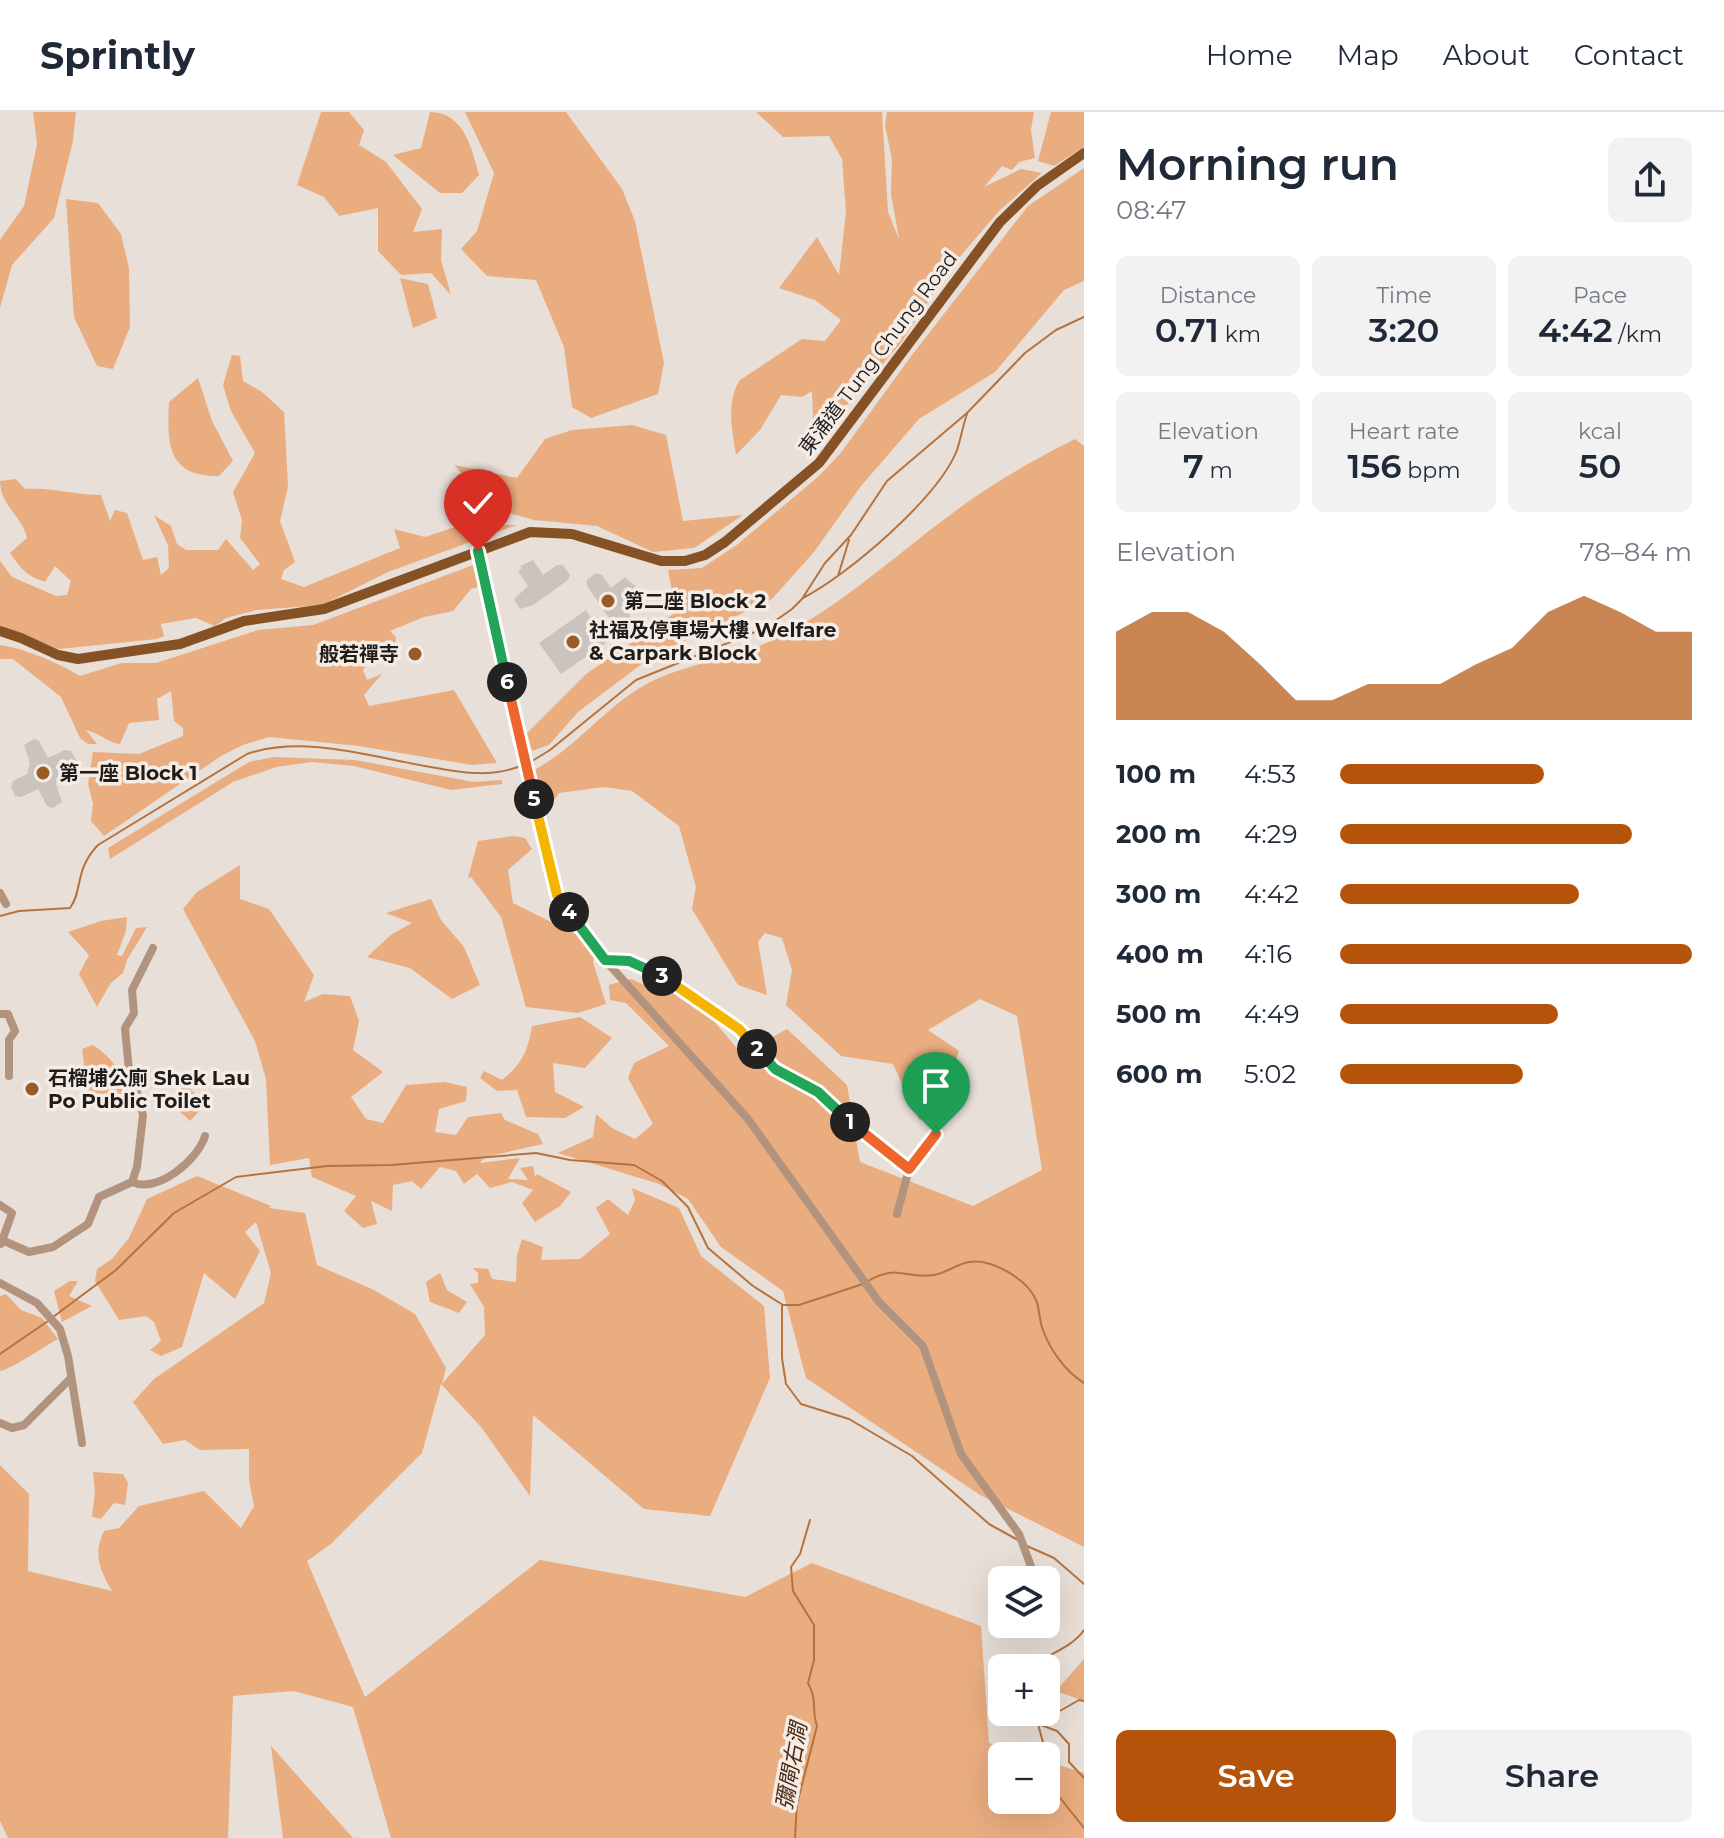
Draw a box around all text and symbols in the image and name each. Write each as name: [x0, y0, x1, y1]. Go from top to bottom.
text: Sprintly: [40, 32, 195, 79]
text: Home: [1206, 38, 1293, 72]
text: Map: [1337, 38, 1399, 72]
text: About: [1443, 38, 1530, 72]
text: Contact: [1574, 38, 1684, 72]
text: Morning run: [1116, 137, 1399, 191]
button: share: [1608, 138, 1692, 222]
text: 08:47: [1116, 194, 1187, 226]
street label: 東涌道 Tung Chung Road: [794, 247, 962, 459]
text: Distance: [1160, 282, 1256, 309]
text: Time: [1376, 282, 1432, 309]
text: Pace: [1573, 282, 1627, 309]
text: 0.71: [1155, 309, 1219, 351]
text: 3:20: [1369, 309, 1439, 351]
text: 4:42: [1538, 309, 1612, 351]
text: km: [1219, 321, 1261, 348]
text: /km: [1612, 321, 1662, 348]
text: Elevation: [1157, 418, 1259, 445]
text: Heart rate: [1349, 418, 1459, 445]
text: kcal: [1578, 418, 1622, 445]
text: 7: [1183, 445, 1204, 487]
text: 156: [1347, 445, 1402, 487]
text: 50: [1579, 445, 1621, 487]
text: m: [1204, 457, 1233, 484]
text: bpm: [1402, 457, 1461, 484]
pin: [444, 469, 512, 551]
icon: check: [456, 481, 500, 525]
text: Elevation: [1116, 536, 1236, 568]
text: 78–84 m: [1579, 536, 1692, 568]
place label: 第二座 Block 2: [624, 589, 767, 613]
marker: 第二座 Block 2: [599, 592, 617, 610]
place label: 社福及停車場大樓 Welfare & Carpark Block: [589, 618, 836, 665]
marker: 社福及停車場大樓 Welfare & Carpark Block: [564, 633, 582, 651]
place label: 般若禪寺: [319, 642, 399, 666]
marker: 般若禪寺: [406, 645, 424, 663]
pin: 6: [487, 662, 527, 702]
text: 6: [500, 668, 514, 695]
text: 100 m: [1116, 758, 1196, 790]
text: 4:53: [1244, 758, 1296, 790]
place label: 第一座 Block 1: [59, 761, 197, 785]
marker: 第一座 Block 1: [34, 764, 52, 782]
pin: 5: [514, 779, 554, 819]
text: 5: [527, 785, 541, 812]
text: 200 m: [1116, 818, 1201, 850]
text: 4:29: [1244, 818, 1297, 850]
text: 300 m: [1116, 878, 1201, 910]
text: 4:42: [1244, 878, 1299, 910]
pin: 4: [549, 892, 589, 932]
text: 4: [561, 898, 577, 925]
text: 400 m: [1116, 938, 1204, 970]
text: 4:16: [1244, 938, 1292, 970]
pin: 3: [642, 956, 682, 996]
text: 3: [655, 962, 669, 989]
text: 500 m: [1116, 998, 1201, 1030]
text: 4:49: [1244, 998, 1300, 1030]
pin: 2: [737, 1029, 777, 1069]
text: 2: [751, 1035, 763, 1062]
pin: [902, 1052, 970, 1134]
text: 600 m: [1116, 1058, 1203, 1090]
text: 5:02: [1244, 1058, 1296, 1090]
icon: arrive: [914, 1064, 958, 1108]
place label: 石榴埔公廁 Shek Lau Po Public Toilet: [48, 1066, 250, 1113]
marker: 石榴埔公廁 Shek Lau Po Public Toilet: [23, 1080, 41, 1098]
pin: 1: [830, 1102, 870, 1142]
text: 1: [846, 1108, 854, 1135]
map controls: [988, 1566, 1060, 1814]
button: layers: [988, 1566, 1060, 1638]
button: +: [988, 1654, 1060, 1726]
water label: 彌閘右澗: [771, 1717, 813, 1812]
button: Save: [1116, 1730, 1396, 1822]
button: Share: [1412, 1730, 1692, 1822]
button: −: [988, 1742, 1060, 1814]

